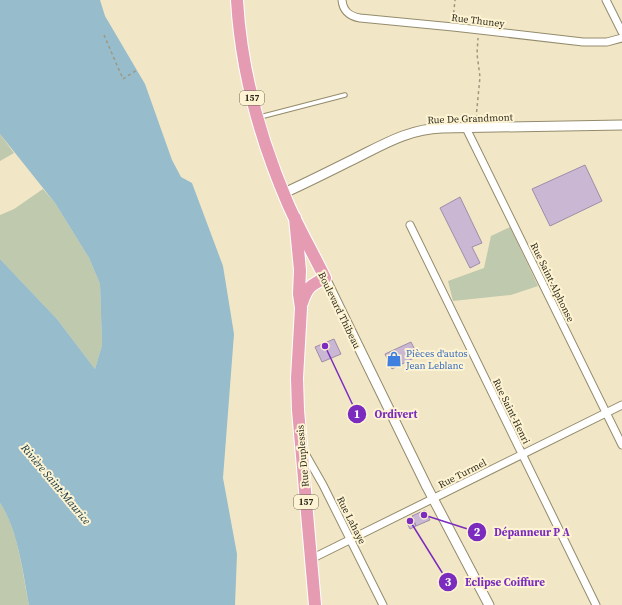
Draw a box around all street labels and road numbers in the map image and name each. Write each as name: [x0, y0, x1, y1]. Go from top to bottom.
street label: Rue Thuney: [451, 11, 506, 30]
road number: 157: [240, 91, 264, 105]
street label: Rue De Grandmont: [427, 110, 514, 126]
street label: Rue Saint-Alphonse: [528, 240, 577, 324]
street label: Boulevard Thibeau: [315, 270, 364, 351]
street label: Rue Saint-Henri: [490, 376, 533, 446]
street label: Rue Duplessis: [293, 424, 312, 488]
street label: Rue Turmel: [436, 456, 488, 491]
street label: Rue Lahaye: [334, 494, 369, 546]
road number: 157: [294, 495, 318, 509]

